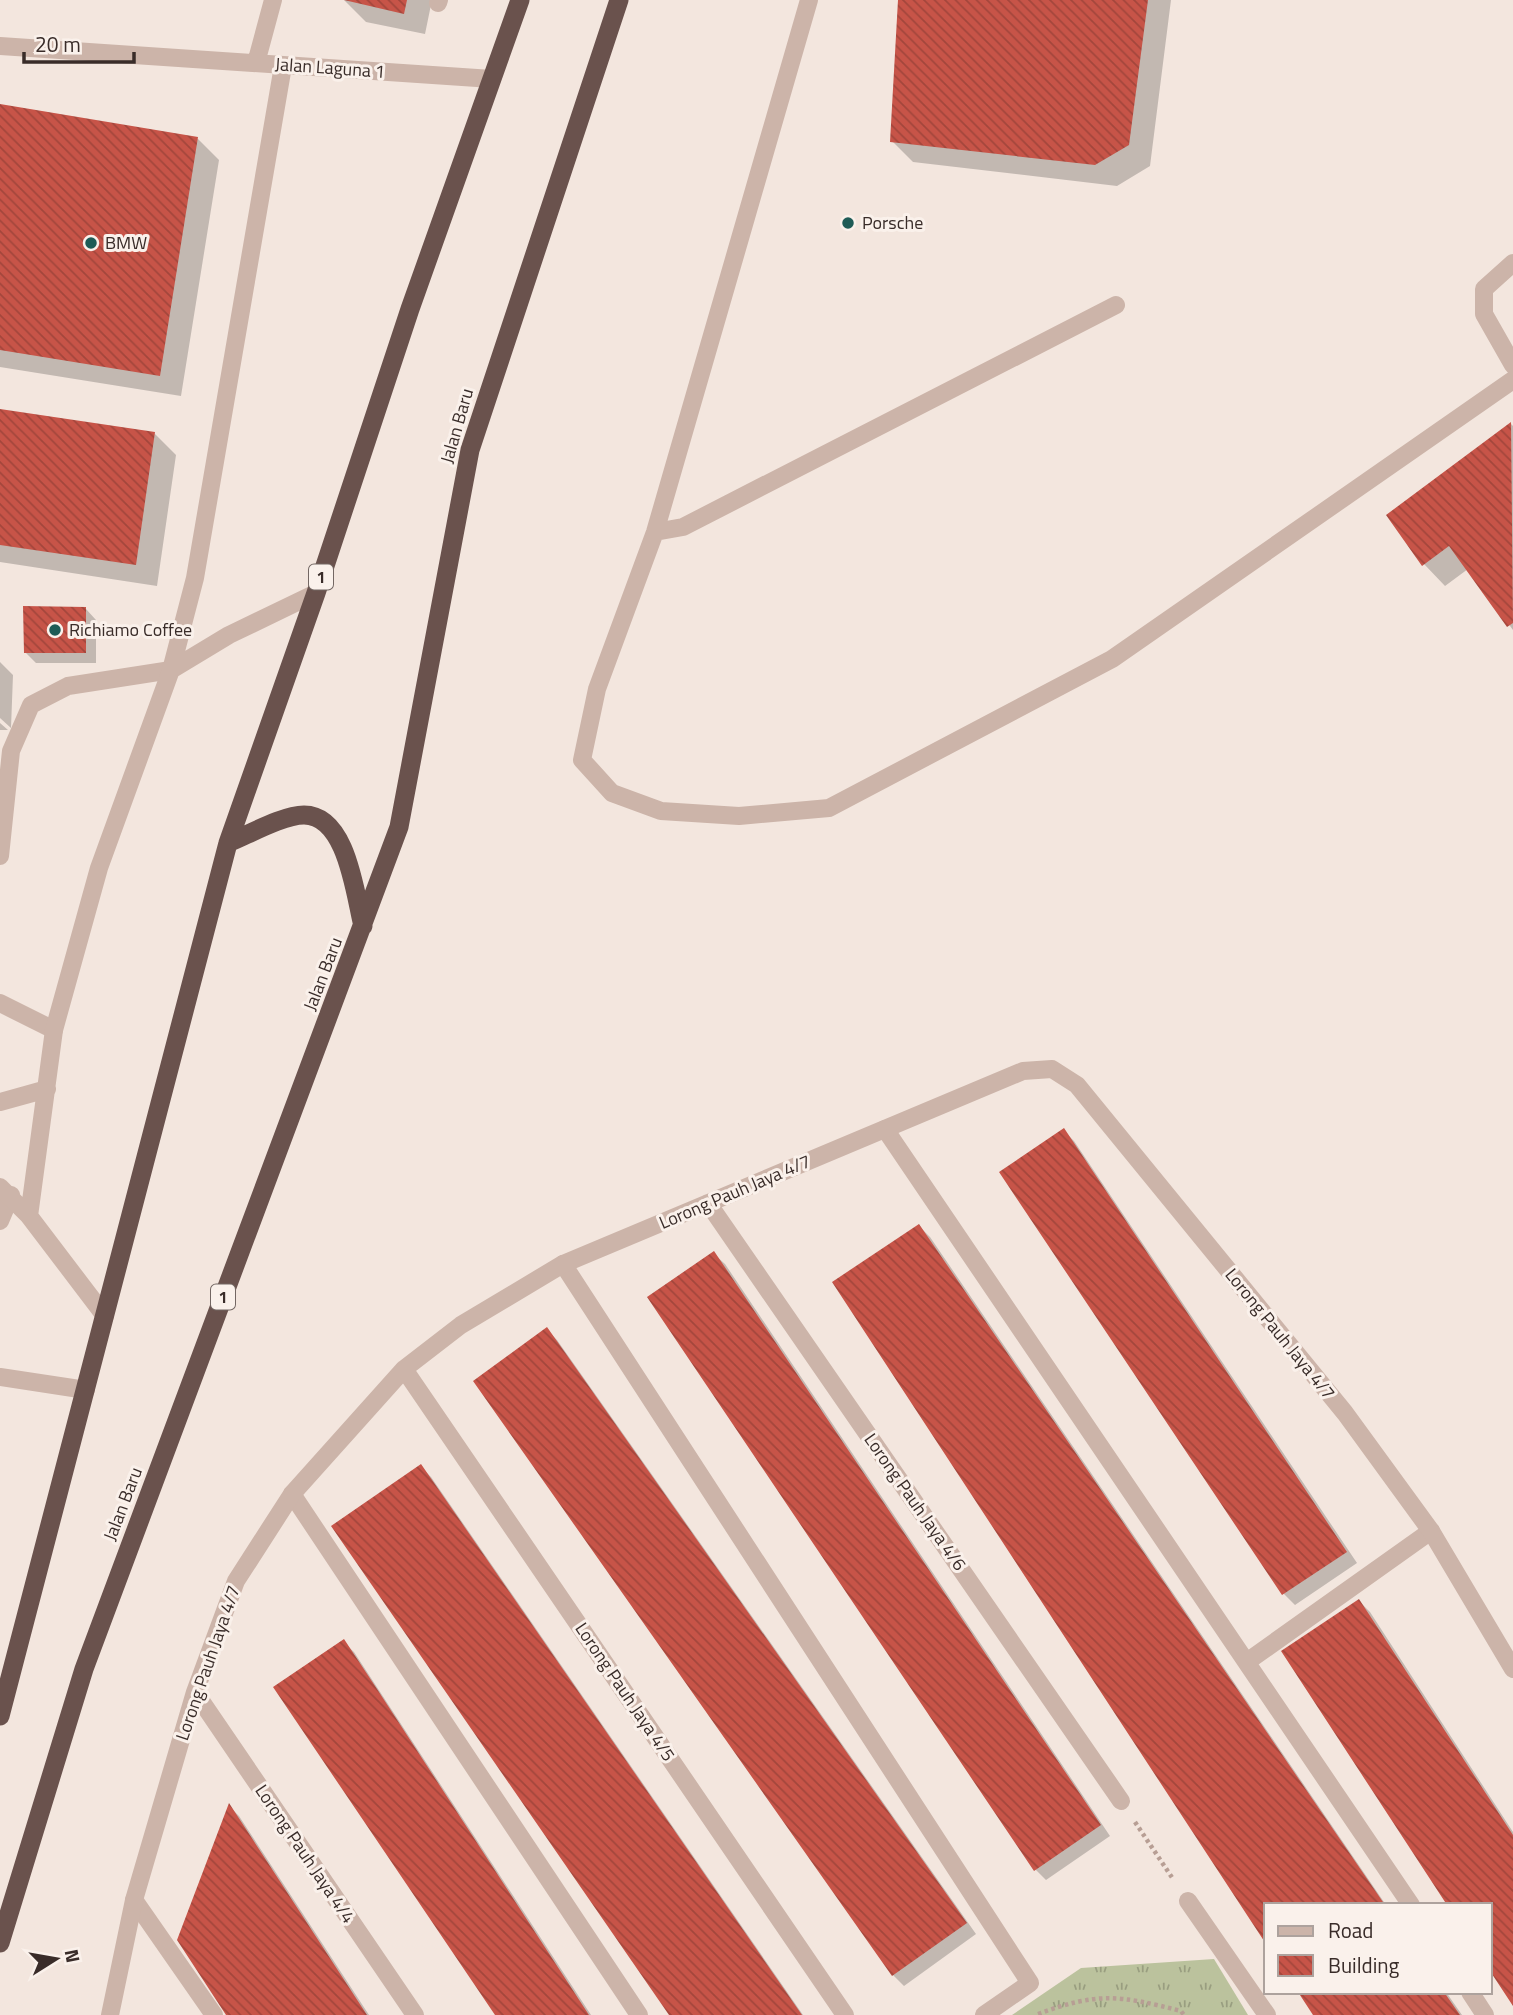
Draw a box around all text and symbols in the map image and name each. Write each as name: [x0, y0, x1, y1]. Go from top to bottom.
scale bar: [24, 21, 135, 65]
text: 20 m: [35, 28, 81, 60]
street label: Jalan Laguna 1: [274, 50, 386, 85]
place label: Porsche: [862, 209, 923, 236]
marker: Porsche: [840, 215, 856, 231]
place label: BMW: [105, 229, 147, 256]
marker: BMW: [83, 235, 99, 251]
street label: Jalan Baru: [433, 385, 480, 467]
road number: 1: [309, 564, 333, 590]
place label: Richiamo Coffee: [69, 616, 192, 643]
marker: Richiamo Coffee: [47, 622, 63, 638]
street label: Jalan Baru: [296, 933, 349, 1015]
street label: Lorong Pauh Jaya 4/7: [655, 1147, 815, 1236]
street label: Lorong Pauh Jaya 4/7: [1219, 1262, 1342, 1405]
road number: 1: [211, 1284, 235, 1310]
street label: Lorong Pauh Jaya 4/6: [858, 1427, 973, 1576]
street label: Jalan Baru: [96, 1463, 149, 1545]
street label: Lorong Pauh Jaya 4/7: [168, 1582, 247, 1744]
street label: Lorong Pauh Jaya 4/5: [569, 1617, 682, 1767]
street label: Lorong Pauh Jaya 4/4: [249, 1779, 362, 1929]
legend: [1264, 1903, 1492, 1994]
text: Road: [1328, 1914, 1373, 1946]
north arrow: [21, 1924, 91, 1994]
text: N: [58, 1946, 89, 1965]
text: Building: [1328, 1949, 1400, 1981]

